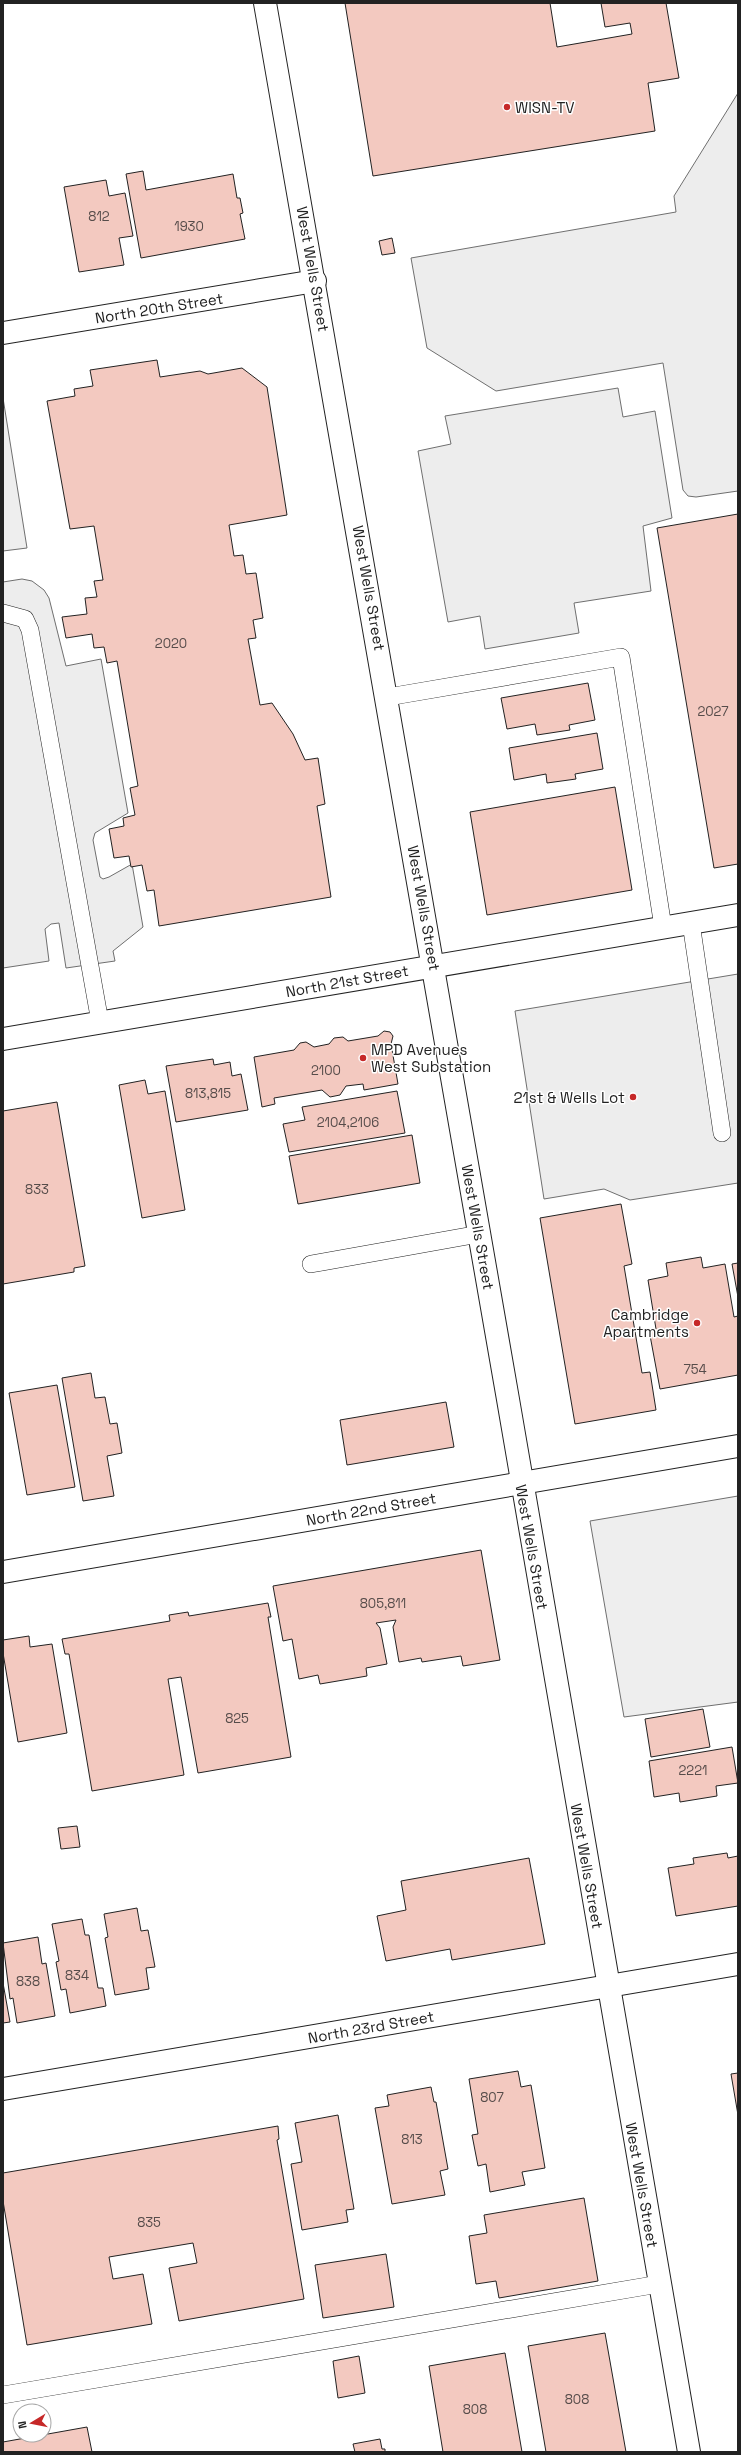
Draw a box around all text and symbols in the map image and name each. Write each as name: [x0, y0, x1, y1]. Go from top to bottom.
place label: WISN-TV: [515, 98, 575, 117]
marker: WISN-TV: [502, 102, 512, 112]
street label: West Wells Street: [293, 205, 333, 333]
house number: 812: [88, 208, 110, 225]
house number: 1930: [174, 218, 204, 235]
street label: North 20th Street: [94, 288, 224, 327]
street label: West Wells Street: [349, 524, 389, 652]
house number: 2020: [155, 635, 187, 652]
house number: 2027: [697, 703, 729, 720]
street label: West Wells Street: [404, 844, 444, 972]
street label: North 21st Street: [284, 961, 410, 1001]
place label: MPD Avenues West Substation: [371, 1040, 491, 1076]
marker: MPD Avenues West Substation: [358, 1053, 368, 1063]
house number: 2100: [311, 1062, 341, 1079]
house number: 813,815: [185, 1085, 231, 1102]
place label: 21st & Wells Lot: [513, 1088, 625, 1107]
marker: 21st & Wells Lot: [628, 1092, 638, 1102]
house number: 2104,2106: [317, 1114, 379, 1131]
street label: West Wells Street: [458, 1163, 498, 1291]
house number: 833: [25, 1181, 49, 1198]
place label: Cambridge Apartments: [603, 1305, 689, 1341]
marker: Cambridge Apartments: [692, 1318, 702, 1328]
house number: 754: [683, 1361, 707, 1378]
street label: West Wells Street: [512, 1483, 552, 1611]
street label: North 22nd Street: [305, 1488, 437, 1530]
house number: 805,811: [360, 1595, 406, 1612]
house number: 825: [225, 1710, 249, 1727]
house number: 2221: [679, 1762, 707, 1779]
street label: West Wells Street: [567, 1802, 607, 1930]
house number: 834: [65, 1967, 89, 1984]
house number: 838: [16, 1973, 40, 1990]
street label: North 23rd Street: [307, 2007, 436, 2047]
house number: 807: [480, 2089, 504, 2106]
street label: West Wells Street: [622, 2121, 662, 2249]
house number: 813: [401, 2131, 423, 2148]
house number: 835: [137, 2214, 161, 2231]
house number: 808: [565, 2391, 589, 2408]
house number: 808: [463, 2401, 487, 2418]
north arrow: [12, 2403, 52, 2443]
text: N: [15, 2420, 30, 2430]

